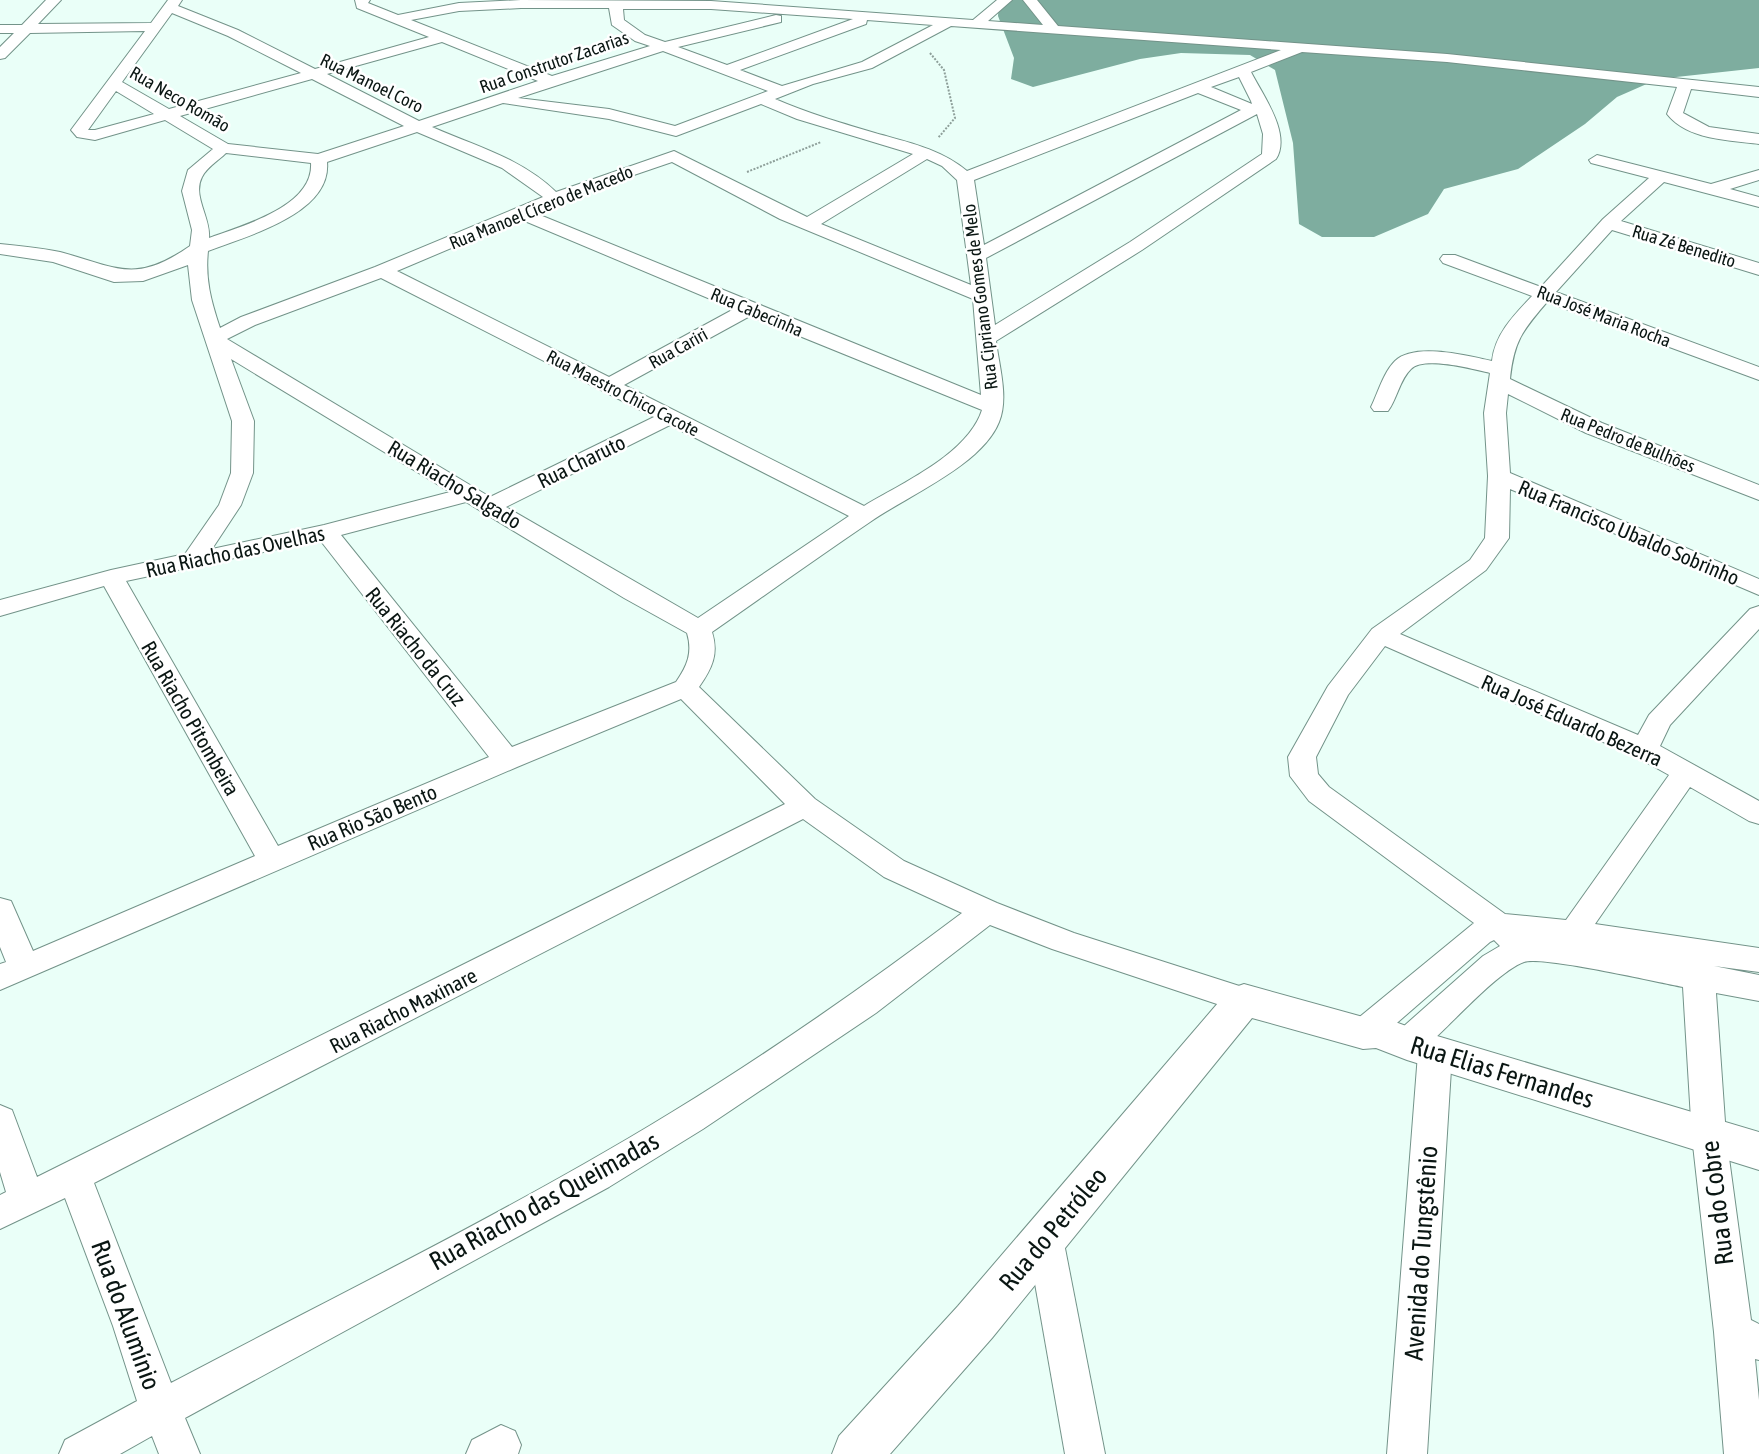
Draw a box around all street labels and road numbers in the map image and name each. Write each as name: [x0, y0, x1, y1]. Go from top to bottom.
street label: Rua Construtor Zacarias: [477, 27, 631, 97]
street label: Rua Manoel Coro: [317, 49, 427, 117]
street label: Rua Neco Romão: [126, 62, 234, 136]
street label: Rua Manoel Cícero de Macedo: [446, 161, 636, 253]
street label: Rua Cipriano Gomes de Melo: [958, 203, 1002, 391]
street label: Rua Zé Benedito: [1630, 220, 1738, 272]
street label: Rua José Maria Rocha: [1534, 281, 1674, 351]
street label: Rua Cabecinha: [708, 283, 806, 341]
street label: Rua Cariri: [645, 323, 711, 373]
street label: Rua Maestro Chico Cacote: [543, 345, 703, 441]
street label: Rua Pedro de Bulhões: [1558, 403, 1698, 477]
street label: Rua Charuto: [533, 429, 629, 493]
street label: Rua Riacho Salgado: [384, 435, 526, 533]
street label: Rua Francisco Ubaldo Sobrinho: [1515, 475, 1743, 589]
street label: Rua Riacho das Ovelhas: [143, 520, 327, 582]
street label: Rua Riacho da Cruz: [361, 582, 471, 710]
street label: Rua Riacho Pitombeira: [137, 636, 245, 800]
street label: Rua José Eduardo Bezerra: [1478, 669, 1666, 771]
street label: Rua Rio São Bento: [304, 779, 440, 855]
street label: Rua Riacho Maxinare: [325, 963, 481, 1057]
street label: Rua Elias Fernandes: [1407, 1030, 1597, 1114]
street label: Rua Riacho das Queimadas: [424, 1125, 664, 1277]
street label: Rua do Cobre: [1694, 1139, 1740, 1267]
street label: Avenida do Tungstênio: [1399, 1145, 1443, 1361]
street label: Rua do Petróleo: [993, 1161, 1113, 1297]
street label: Rua do Alumínio: [85, 1236, 167, 1394]

